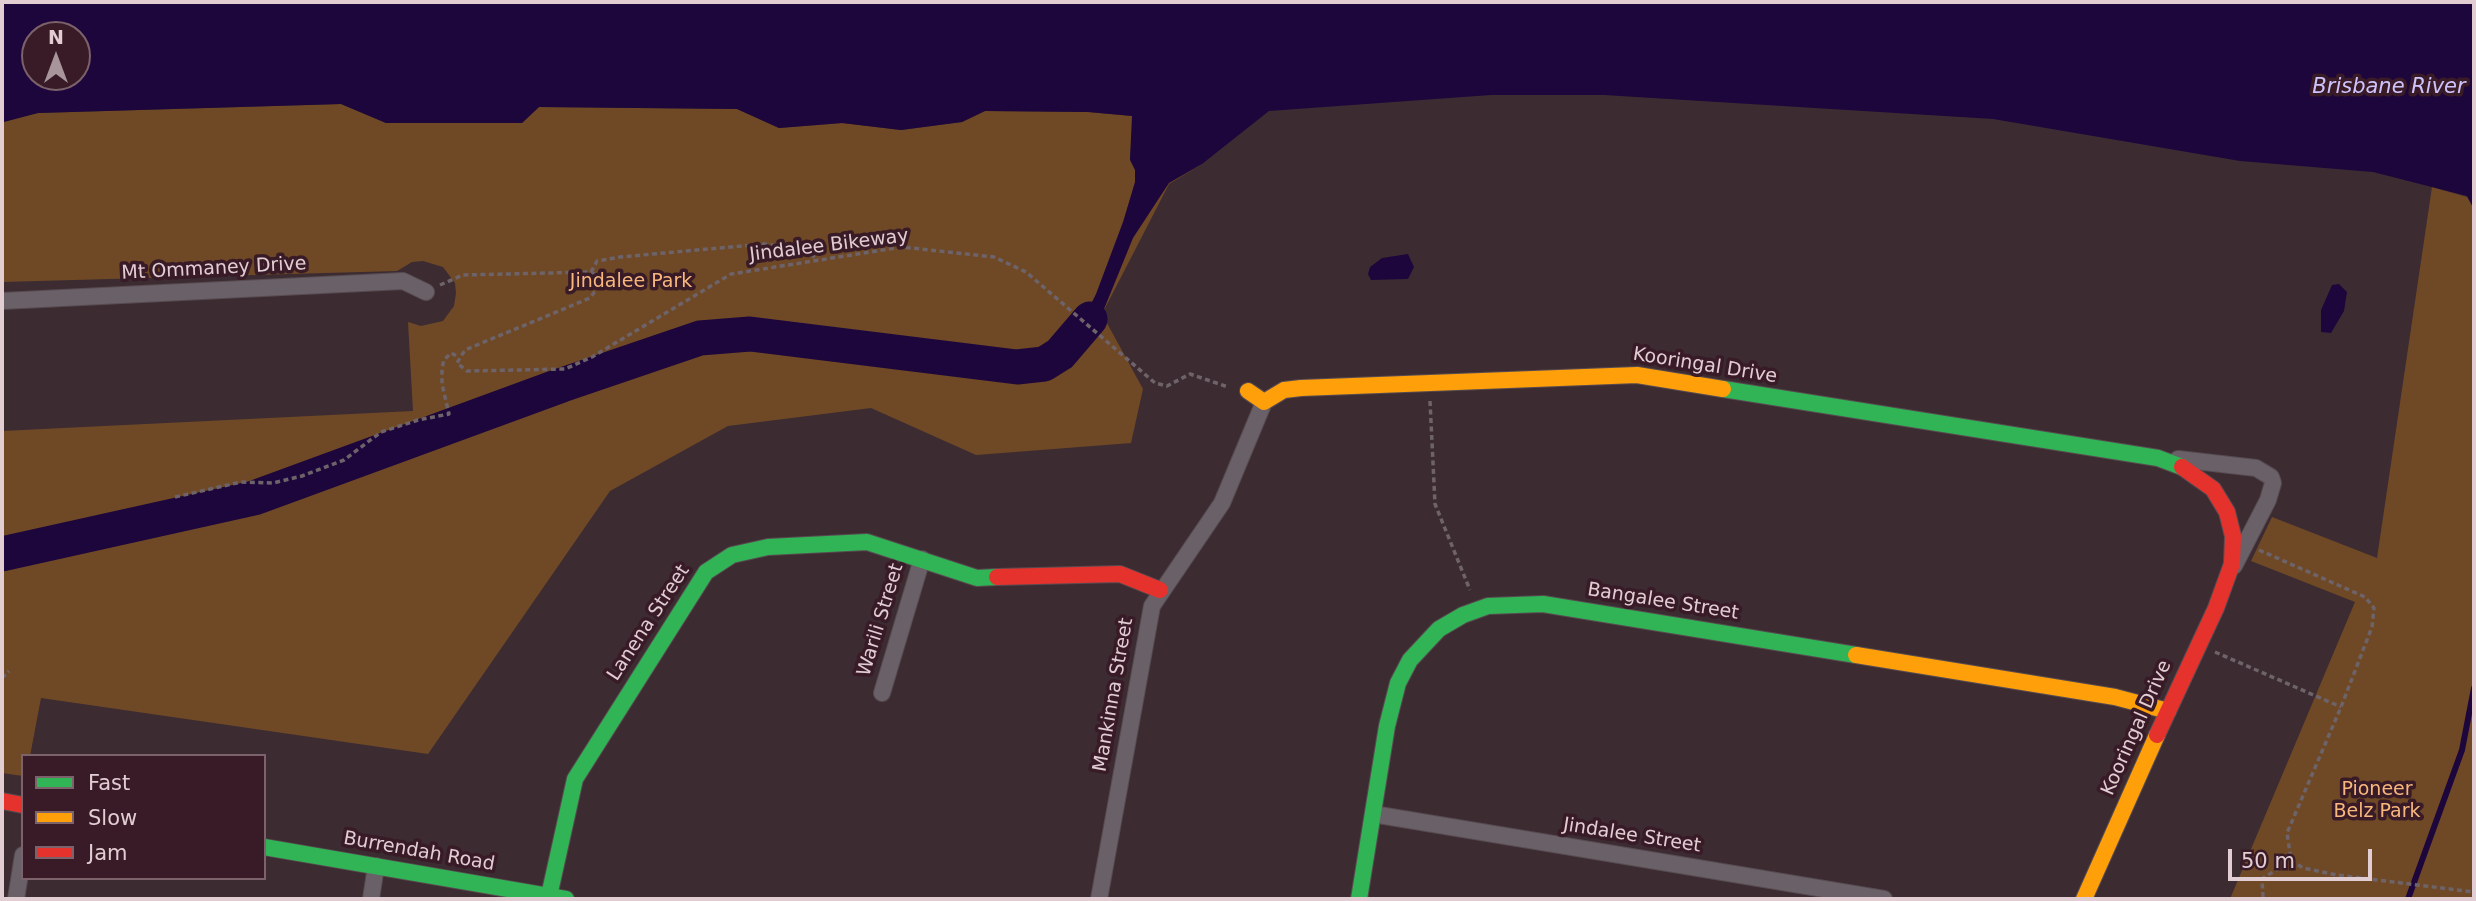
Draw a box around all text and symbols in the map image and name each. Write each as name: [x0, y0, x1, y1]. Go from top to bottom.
north arrow: [21, 21, 91, 91]
text: N: [48, 26, 64, 48]
water label: Brisbane River: [2312, 75, 2466, 101]
street label: Jindalee Bikeway: [748, 225, 910, 267]
street label: Mt Ommaney Drive: [121, 253, 307, 285]
park label: Jindalee Park: [570, 271, 692, 293]
street label: Kooringal Drive: [1631, 343, 1779, 389]
street label: Lanena Street: [603, 561, 695, 685]
street label: Warili Street: [853, 561, 909, 679]
street label: Bangalee Street: [1586, 579, 1740, 625]
street label: Mankinna Street: [1089, 616, 1139, 774]
street label: Kooringal Drive: [2097, 657, 2177, 799]
legend: [21, 754, 266, 880]
text: Fast: [88, 771, 130, 795]
park label: Pioneer Belz Park: [2333, 779, 2421, 823]
text: Slow: [88, 806, 137, 830]
street label: Jindalee Street: [1562, 814, 1702, 858]
street label: Burrendah Road: [342, 827, 496, 877]
scale bar: [2231, 834, 2374, 878]
text: Jam: [88, 841, 128, 865]
text: 50 m: [2241, 849, 2295, 873]

